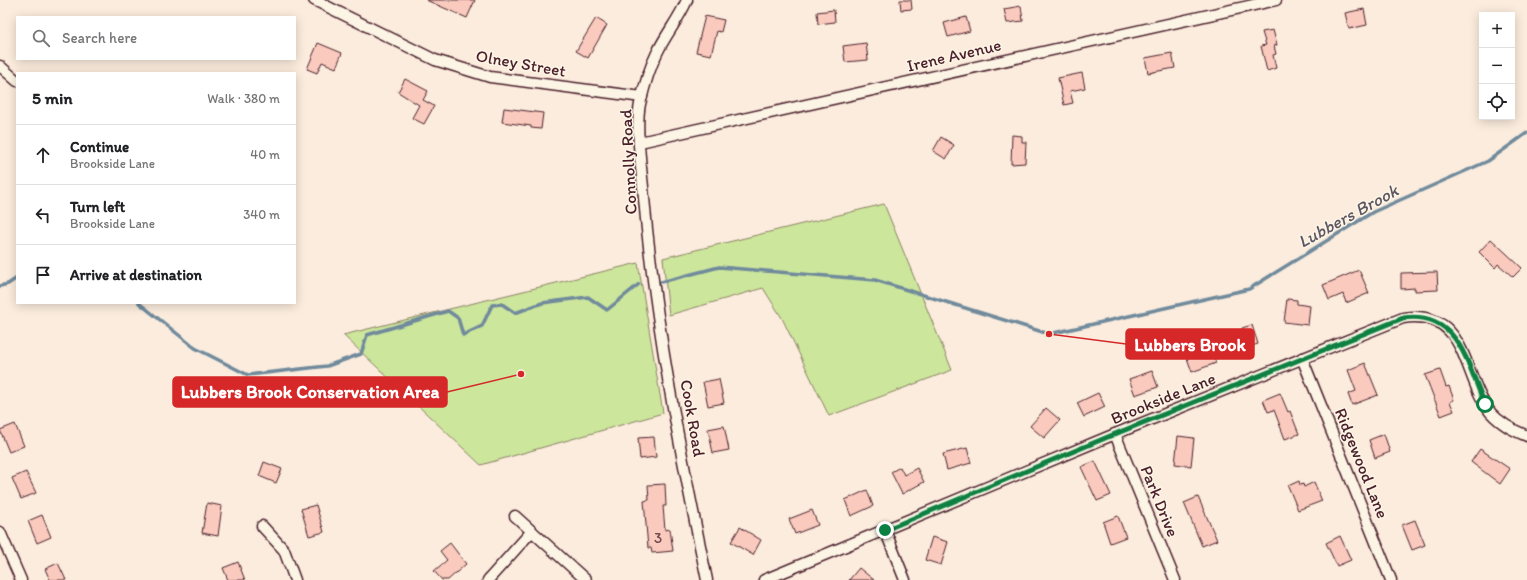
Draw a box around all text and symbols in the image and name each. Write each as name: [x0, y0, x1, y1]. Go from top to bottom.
map controls: [1479, 12, 1515, 120]
button: +: [1479, 12, 1515, 48]
search box: [16, 16, 296, 60]
icon: search: [30, 27, 52, 49]
text: Search here: [62, 29, 137, 47]
street label: Irene Avenue: [905, 34, 1003, 76]
street label: Olney Street: [474, 45, 568, 81]
button: −: [1479, 48, 1515, 84]
button: locate: [1479, 84, 1515, 120]
text: 5 min: [32, 88, 72, 108]
text: Walk · 380 m: [207, 91, 280, 106]
street label: Connolly Road: [615, 108, 641, 215]
text: Continue: [70, 138, 129, 156]
icon: ahead: [32, 144, 54, 166]
text: 40 m: [250, 147, 280, 162]
text: Brookside Lane: [70, 156, 155, 171]
water label: Lubbers Brook: [1294, 179, 1404, 253]
text: Turn left: [70, 198, 125, 216]
icon: left: [32, 204, 54, 226]
text: 340 m: [243, 207, 280, 222]
text: Brookside Lane: [70, 216, 155, 231]
icon: arrive: [32, 264, 54, 286]
text: Arrive at destination: [70, 266, 202, 284]
callout: Lubbers Brook: [1126, 329, 1254, 359]
text: Lubbers Brook: [1134, 334, 1246, 356]
street label: Brookside Lane: [1108, 368, 1218, 428]
callout: Lubbers Brook Conservation Area: [173, 377, 447, 407]
street label: Cook Road: [676, 378, 710, 458]
text: Lubbers Brook Conservation Area: [181, 381, 439, 403]
route start: [1476, 395, 1494, 413]
street label: Ridgewood Lane: [1331, 405, 1393, 521]
street label: Park Drive: [1137, 462, 1183, 540]
route end: [876, 521, 894, 539]
house number: 3: [654, 529, 662, 547]

